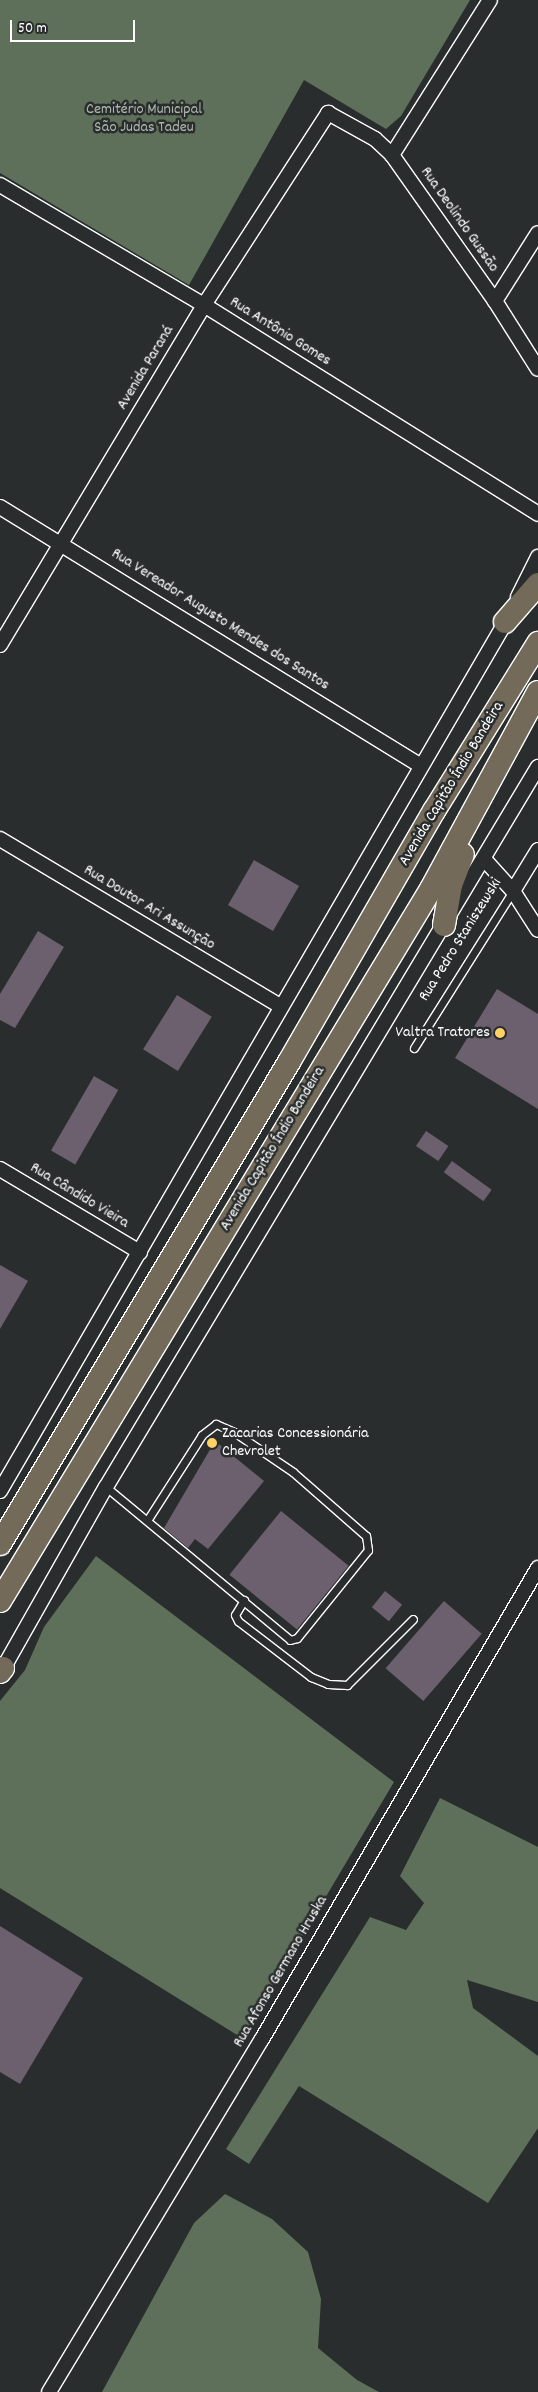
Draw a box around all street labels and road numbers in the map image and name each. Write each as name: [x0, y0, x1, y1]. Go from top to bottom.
street label: Rua Deolindo Gussão: [416, 164, 502, 276]
street label: Rua Antônio Gomes: [226, 293, 334, 371]
street label: Avenida Paraná: [113, 322, 179, 414]
street label: Rua Vereador Augusto Mendes dos Santos: [107, 545, 333, 695]
street label: Avenida Capitão Índio Bandeira: [395, 698, 509, 870]
street label: Rua Doutor Ari Assunção: [80, 861, 218, 955]
street label: Rua Pedro Staniszewski: [415, 875, 507, 1005]
street label: Avenida Capitão Índio Bandeira: [216, 1063, 330, 1235]
street label: Rua Cândido Vieira: [26, 1159, 132, 1233]
street label: Rua Afonso Germano Hruska: [230, 1893, 332, 2051]

